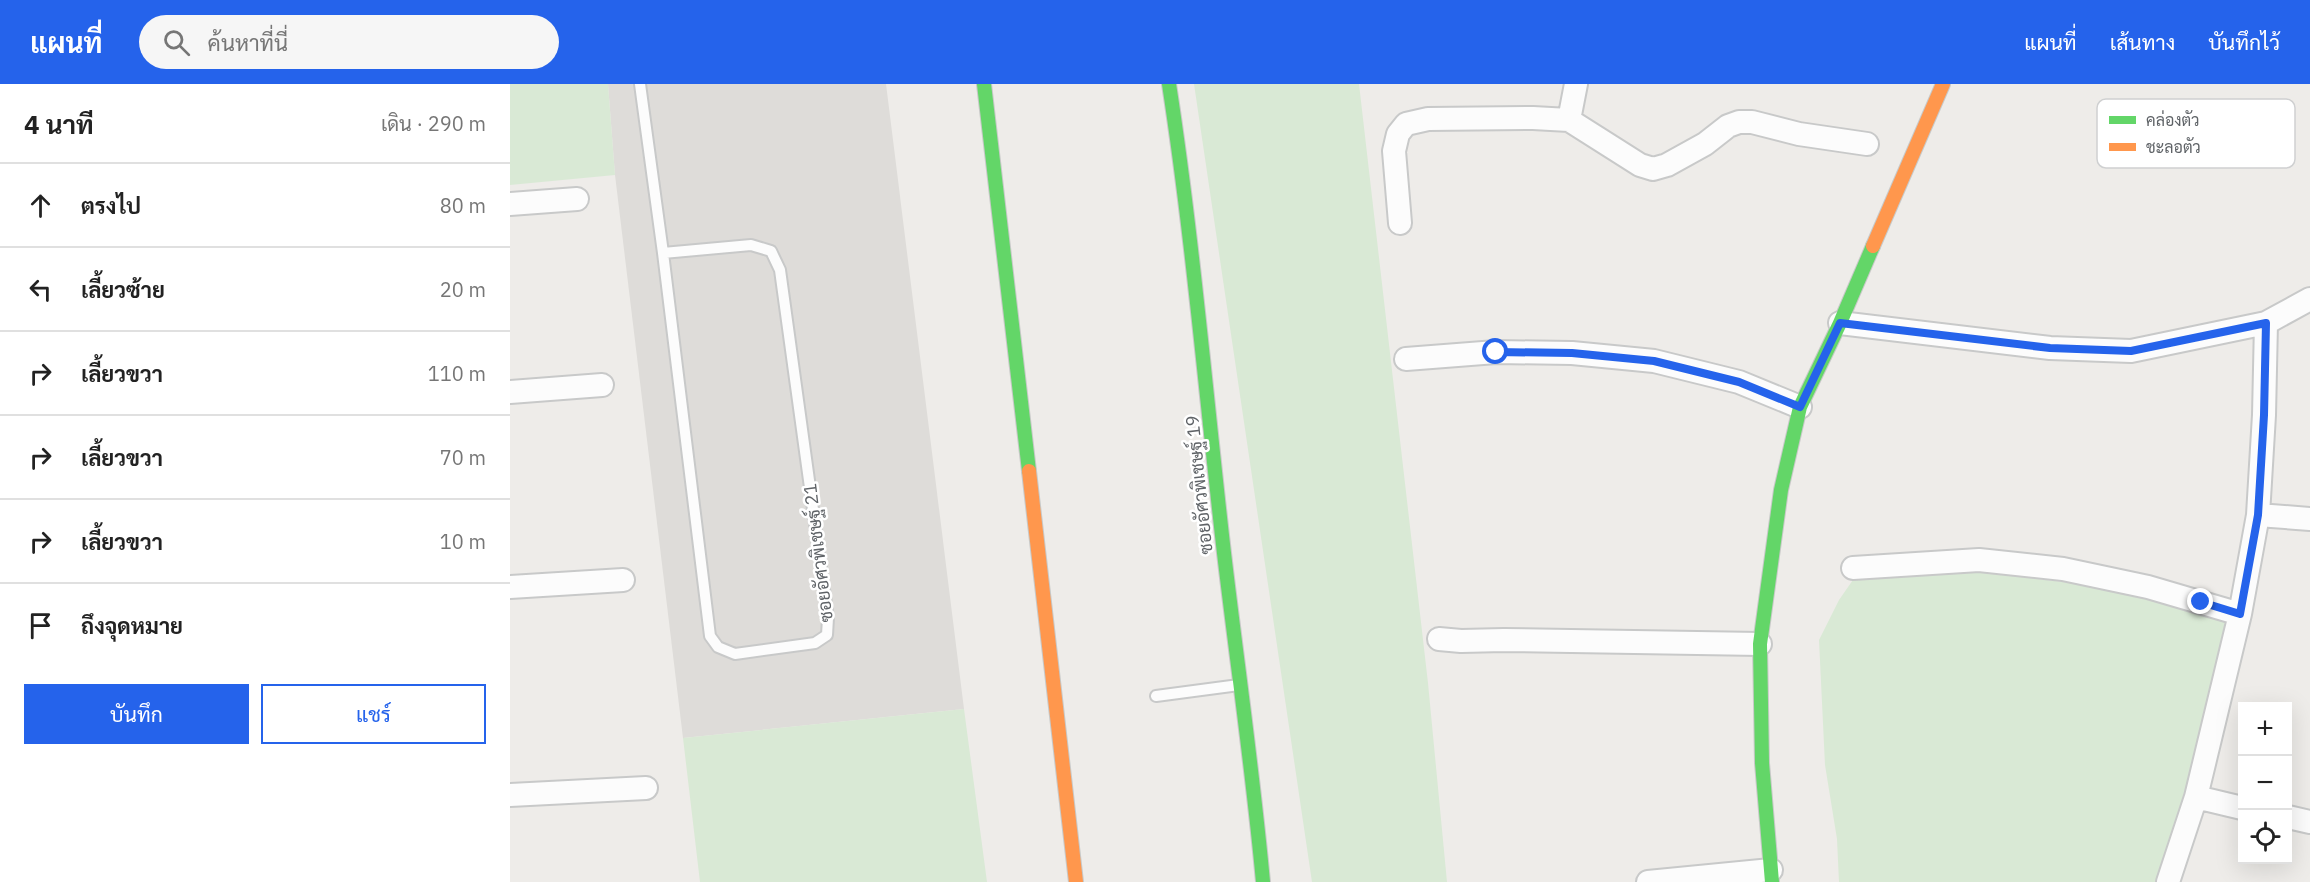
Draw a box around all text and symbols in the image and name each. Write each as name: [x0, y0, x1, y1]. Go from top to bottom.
search box: [139, 15, 559, 69]
text: แผนที่: [30, 24, 103, 61]
icon: search: [160, 26, 193, 59]
text: ค้นหาที่นี่: [208, 28, 288, 57]
text: แผนที่: [2024, 28, 2077, 56]
text: เส้นทาง: [2110, 28, 2175, 56]
text: บันทึกไว้: [2208, 28, 2280, 56]
legend: [2097, 99, 2295, 168]
text: 4 นาที: [24, 107, 94, 141]
text: เดิน · 290 m: [381, 110, 486, 137]
text: คล่องตัว: [2146, 110, 2200, 130]
text: ชะลอตัว: [2146, 137, 2201, 157]
icon: ahead: [24, 189, 57, 222]
text: ตรงไป: [81, 191, 141, 220]
text: 80 m: [440, 192, 486, 219]
icon: left: [24, 273, 57, 306]
text: เลี้ยวซ้าย: [81, 275, 165, 304]
text: 20 m: [440, 276, 486, 303]
route start: [1482, 338, 1508, 364]
icon: right: [24, 357, 57, 390]
text: เลี้ยวขวา: [81, 359, 163, 388]
text: 110 m: [428, 360, 486, 387]
street label: ซอยอัศวพิเชษฐ์ 19: [1179, 414, 1219, 556]
icon: right: [24, 441, 57, 474]
text: เลี้ยวขวา: [81, 443, 163, 472]
text: 70 m: [440, 444, 486, 471]
street label: ซอยอัศวพิเชษฐ์ 21: [797, 482, 839, 624]
icon: right: [24, 525, 57, 558]
text: เลี้ยวขวา: [81, 527, 163, 556]
text: 10 m: [440, 528, 486, 555]
route end: [2187, 588, 2213, 614]
icon: arrive: [24, 609, 57, 642]
text: ถึงจุดหมาย: [81, 611, 183, 640]
button: บันทึก: [24, 684, 249, 744]
button: แชร์: [261, 684, 486, 744]
map controls: [2238, 702, 2292, 864]
button: +: [2238, 702, 2292, 756]
button: −: [2238, 756, 2292, 810]
button: locate: [2238, 810, 2292, 864]

